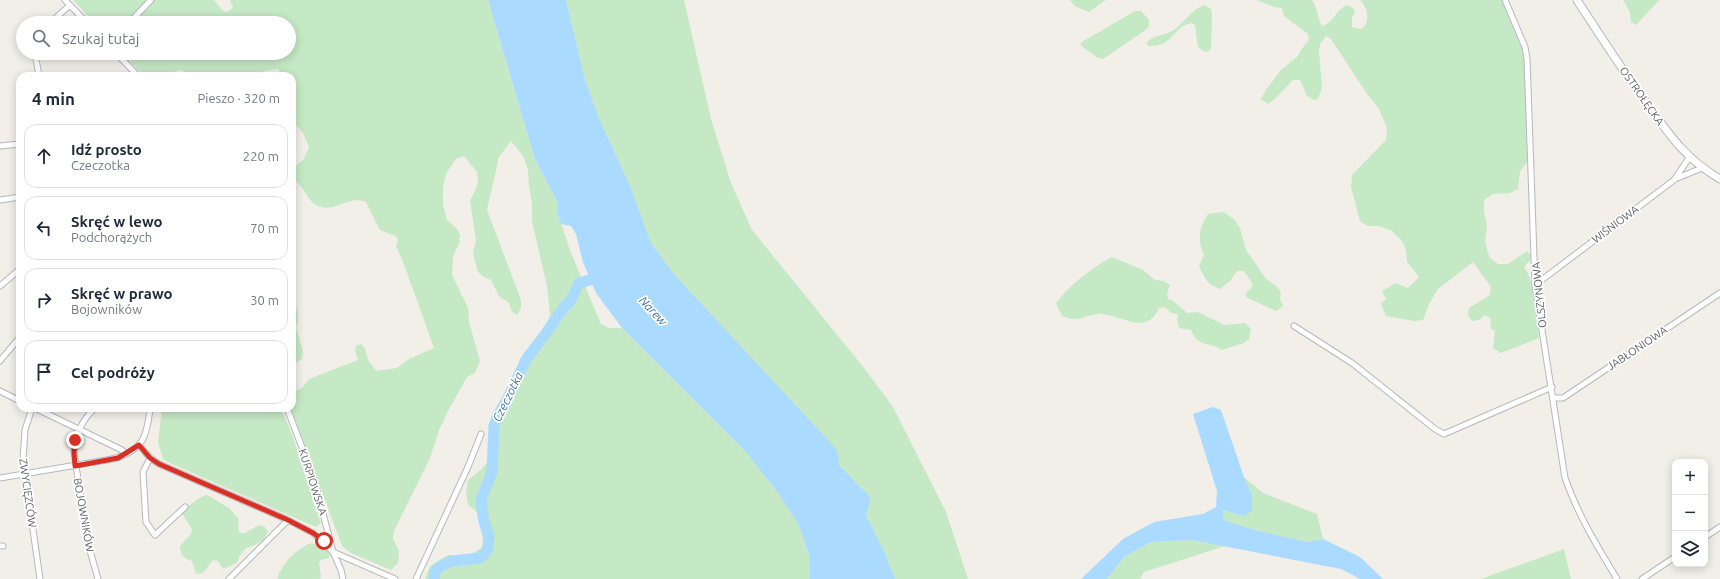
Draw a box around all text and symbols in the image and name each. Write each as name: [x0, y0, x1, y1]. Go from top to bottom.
search box: [16, 16, 296, 60]
icon: search: [30, 27, 52, 49]
text: Szukaj tutaj: [62, 30, 139, 47]
street label: OSTROŁĘCKA: [1617, 64, 1667, 128]
text: 4 min: [32, 89, 75, 108]
text: Pieszo · 320 m: [197, 91, 280, 105]
text: Idź prosto: [71, 141, 142, 158]
icon: ahead: [33, 145, 55, 167]
text: 220 m: [243, 149, 279, 163]
text: Czeczotka: [71, 158, 130, 172]
street label: WIŚNIOWA: [1589, 201, 1641, 245]
text: Skręć w lewo: [71, 213, 163, 230]
icon: left: [33, 217, 55, 239]
text: 70 m: [250, 221, 279, 235]
text: Podchorążych: [71, 230, 152, 244]
street label: OLSZYNOWA: [1529, 261, 1548, 329]
text: Skręć w prawo: [71, 285, 173, 302]
icon: right: [33, 289, 55, 311]
text: 30 m: [250, 293, 279, 307]
water label: Narew: [637, 294, 670, 328]
text: Bojowników: [71, 302, 142, 316]
street label: JABŁONIOWA: [1605, 323, 1670, 373]
icon: arrive: [33, 361, 55, 383]
text: Cel podróży: [71, 364, 155, 381]
water label: Czeczotka: [490, 369, 525, 424]
route end: [66, 431, 84, 449]
street label: KURPIOWSKA: [297, 447, 330, 518]
street label: ZWYCIĘZCÓW: [17, 458, 40, 528]
map controls: [1672, 459, 1708, 567]
button: +: [1672, 459, 1708, 495]
street label: BOJOWNIKÓW: [72, 477, 97, 553]
button: −: [1672, 495, 1708, 531]
button: layers: [1672, 531, 1708, 567]
route start: [315, 532, 333, 550]

